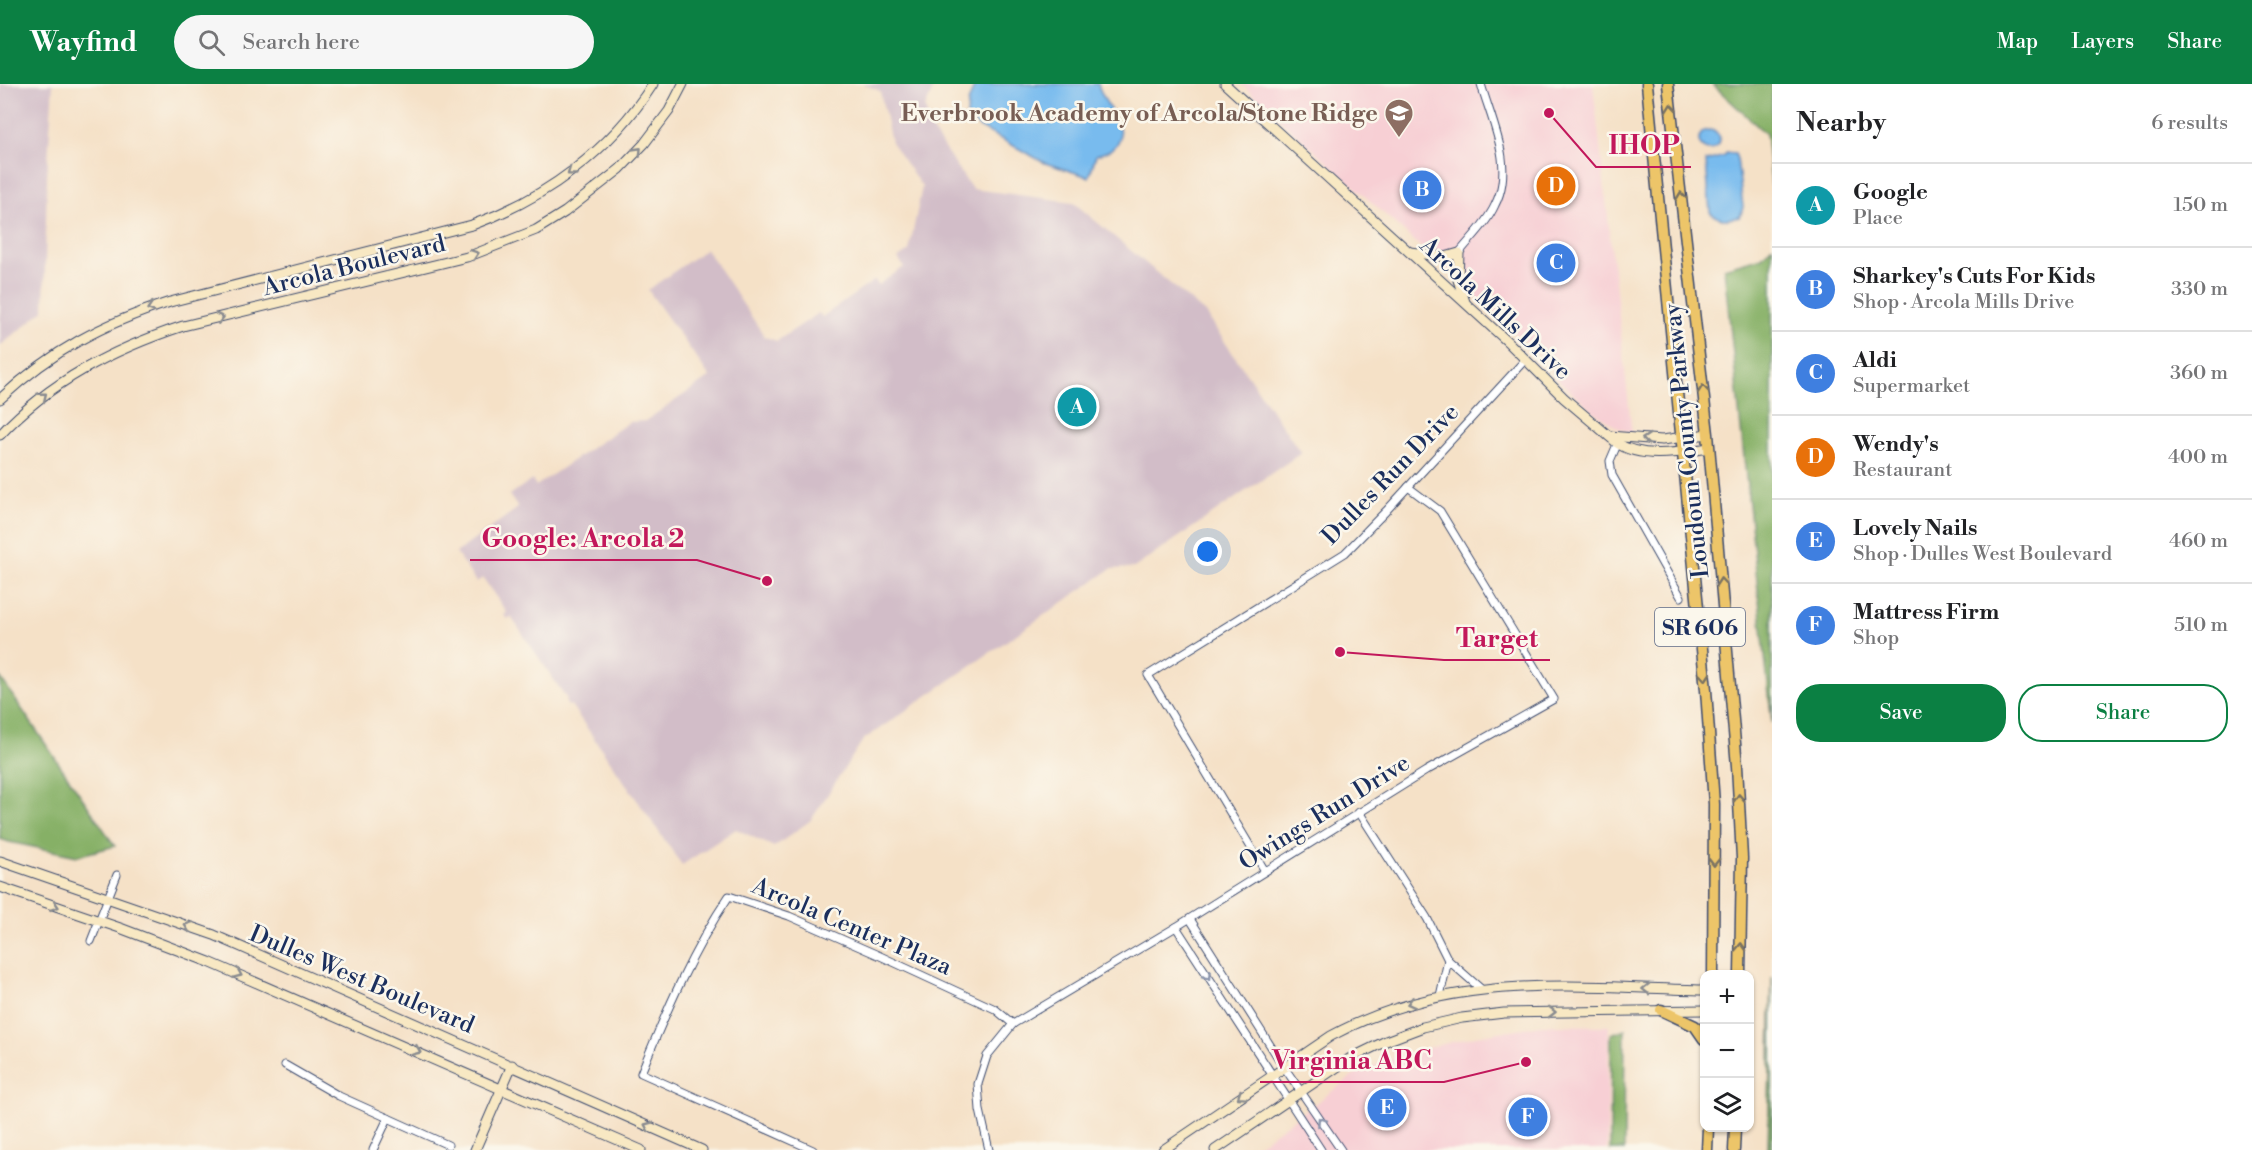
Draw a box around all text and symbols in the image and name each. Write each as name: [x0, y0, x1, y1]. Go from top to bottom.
search box: [174, 15, 594, 69]
text: Wayfind: [30, 25, 138, 60]
icon: search: [195, 26, 228, 59]
text: Search here: [243, 29, 360, 56]
text: Map: [1997, 29, 2038, 55]
text: Layers: [2071, 29, 2134, 55]
text: Share: [2167, 29, 2222, 55]
school or university icon: Everbrook Academy of Arcola/Stone Ridge: [1383, 97, 1415, 139]
place label: Everbrook Academy of Arcola/Stone Ridge: [901, 99, 1378, 129]
one-way arrow: [1665, 103, 1677, 112]
text: Nearby: [1796, 107, 1886, 139]
text: 6 results: [2151, 111, 2228, 136]
callout: IHOP: [1596, 123, 1691, 167]
text: IHOP: [1608, 130, 1680, 162]
one-way arrow: [630, 147, 641, 158]
pin: D: [1536, 164, 1576, 208]
one-way arrow: [567, 165, 578, 176]
pin: B: [1402, 168, 1442, 212]
text: Google: [1853, 179, 1928, 206]
one-way arrow: [1675, 191, 1688, 200]
text: A: [1808, 193, 1823, 218]
text: 150 m: [2173, 193, 2228, 218]
text: Place: [1853, 206, 1903, 231]
street label: Arcola Boulevard: [259, 229, 449, 303]
street label: Arcola Mills Drive: [1413, 230, 1577, 387]
pin: C: [1536, 240, 1576, 285]
one-way arrow: [469, 249, 480, 262]
text: Sharkey's Cuts For Kids: [1853, 263, 2096, 290]
text: B: [1808, 277, 1823, 302]
text: 330 m: [2171, 277, 2228, 302]
text: Shop · Arcola Mills Drive: [1853, 290, 2074, 315]
one-way arrow: [146, 301, 157, 313]
street label: Loudoun County Parkway: [1658, 302, 1716, 580]
one-way arrow: [214, 312, 224, 325]
text: Aldi: [1853, 347, 1897, 374]
text: C: [1808, 361, 1823, 386]
text: 360 m: [2170, 361, 2228, 386]
text: Supermarket: [1853, 374, 1970, 399]
pin: A: [1058, 384, 1096, 430]
one-way arrow: [1697, 385, 1710, 394]
one-way arrow: [36, 392, 47, 403]
street label: Dulles Run Drive: [1316, 398, 1466, 552]
text: Wendy's: [1853, 431, 1939, 458]
one-way arrow: [1641, 433, 1651, 446]
text: D: [1808, 445, 1823, 470]
text: 400 m: [2168, 445, 2228, 470]
text: Restaurant: [1853, 458, 1952, 483]
text: Lovely Nails: [1853, 515, 1977, 542]
callout: Google: Arcola 2: [470, 516, 697, 560]
text: Google: Arcola 2: [481, 523, 685, 555]
text: E: [1809, 529, 1822, 554]
text: 460 m: [2169, 529, 2228, 554]
your location: [1193, 537, 1222, 566]
text: Shop · Dulles West Boulevard: [1853, 542, 2112, 567]
one-way arrow: [1715, 577, 1728, 586]
text: Mattress Firm: [1853, 599, 1999, 626]
road number: SR 606: [1655, 608, 1745, 646]
text: F: [1808, 613, 1823, 638]
text: 510 m: [2174, 613, 2228, 638]
callout: Target: [1444, 616, 1550, 660]
text: Target: [1456, 623, 1539, 655]
text: Shop: [1853, 626, 1899, 651]
one-way arrow: [1698, 672, 1711, 681]
button: Save: [1796, 684, 2006, 742]
button: Share: [2018, 684, 2228, 742]
street label: Owings Run Drive: [1233, 748, 1416, 877]
one-way arrow: [1733, 793, 1746, 802]
one-way arrow: [1708, 858, 1721, 867]
street label: Arcola Center Plaza: [746, 871, 957, 983]
one-way arrow: [49, 899, 60, 912]
street label: Dulles West Boulevard: [245, 919, 479, 1041]
one-way arrow: [183, 920, 194, 933]
one-way arrow: [1735, 942, 1747, 951]
one-way arrow: [232, 967, 243, 979]
one-way arrow: [1200, 970, 1212, 980]
map controls: [1700, 970, 1754, 1132]
button: +: [1700, 970, 1754, 1024]
one-way arrow: [1642, 982, 1651, 995]
one-way arrow: [1406, 995, 1416, 1008]
one-way arrow: [1548, 1006, 1557, 1019]
button: −: [1700, 1024, 1754, 1078]
callout: Virginia ABC: [1260, 1038, 1444, 1082]
one-way arrow: [411, 1044, 422, 1056]
text: Virginia ABC: [1271, 1045, 1432, 1077]
button: layers: [1700, 1078, 1754, 1132]
pin: E: [1368, 1086, 1406, 1130]
one-way arrow: [1237, 1089, 1248, 1100]
pin: F: [1508, 1094, 1547, 1140]
one-way arrow: [1317, 1116, 1328, 1127]
one-way arrow: [644, 1122, 655, 1134]

